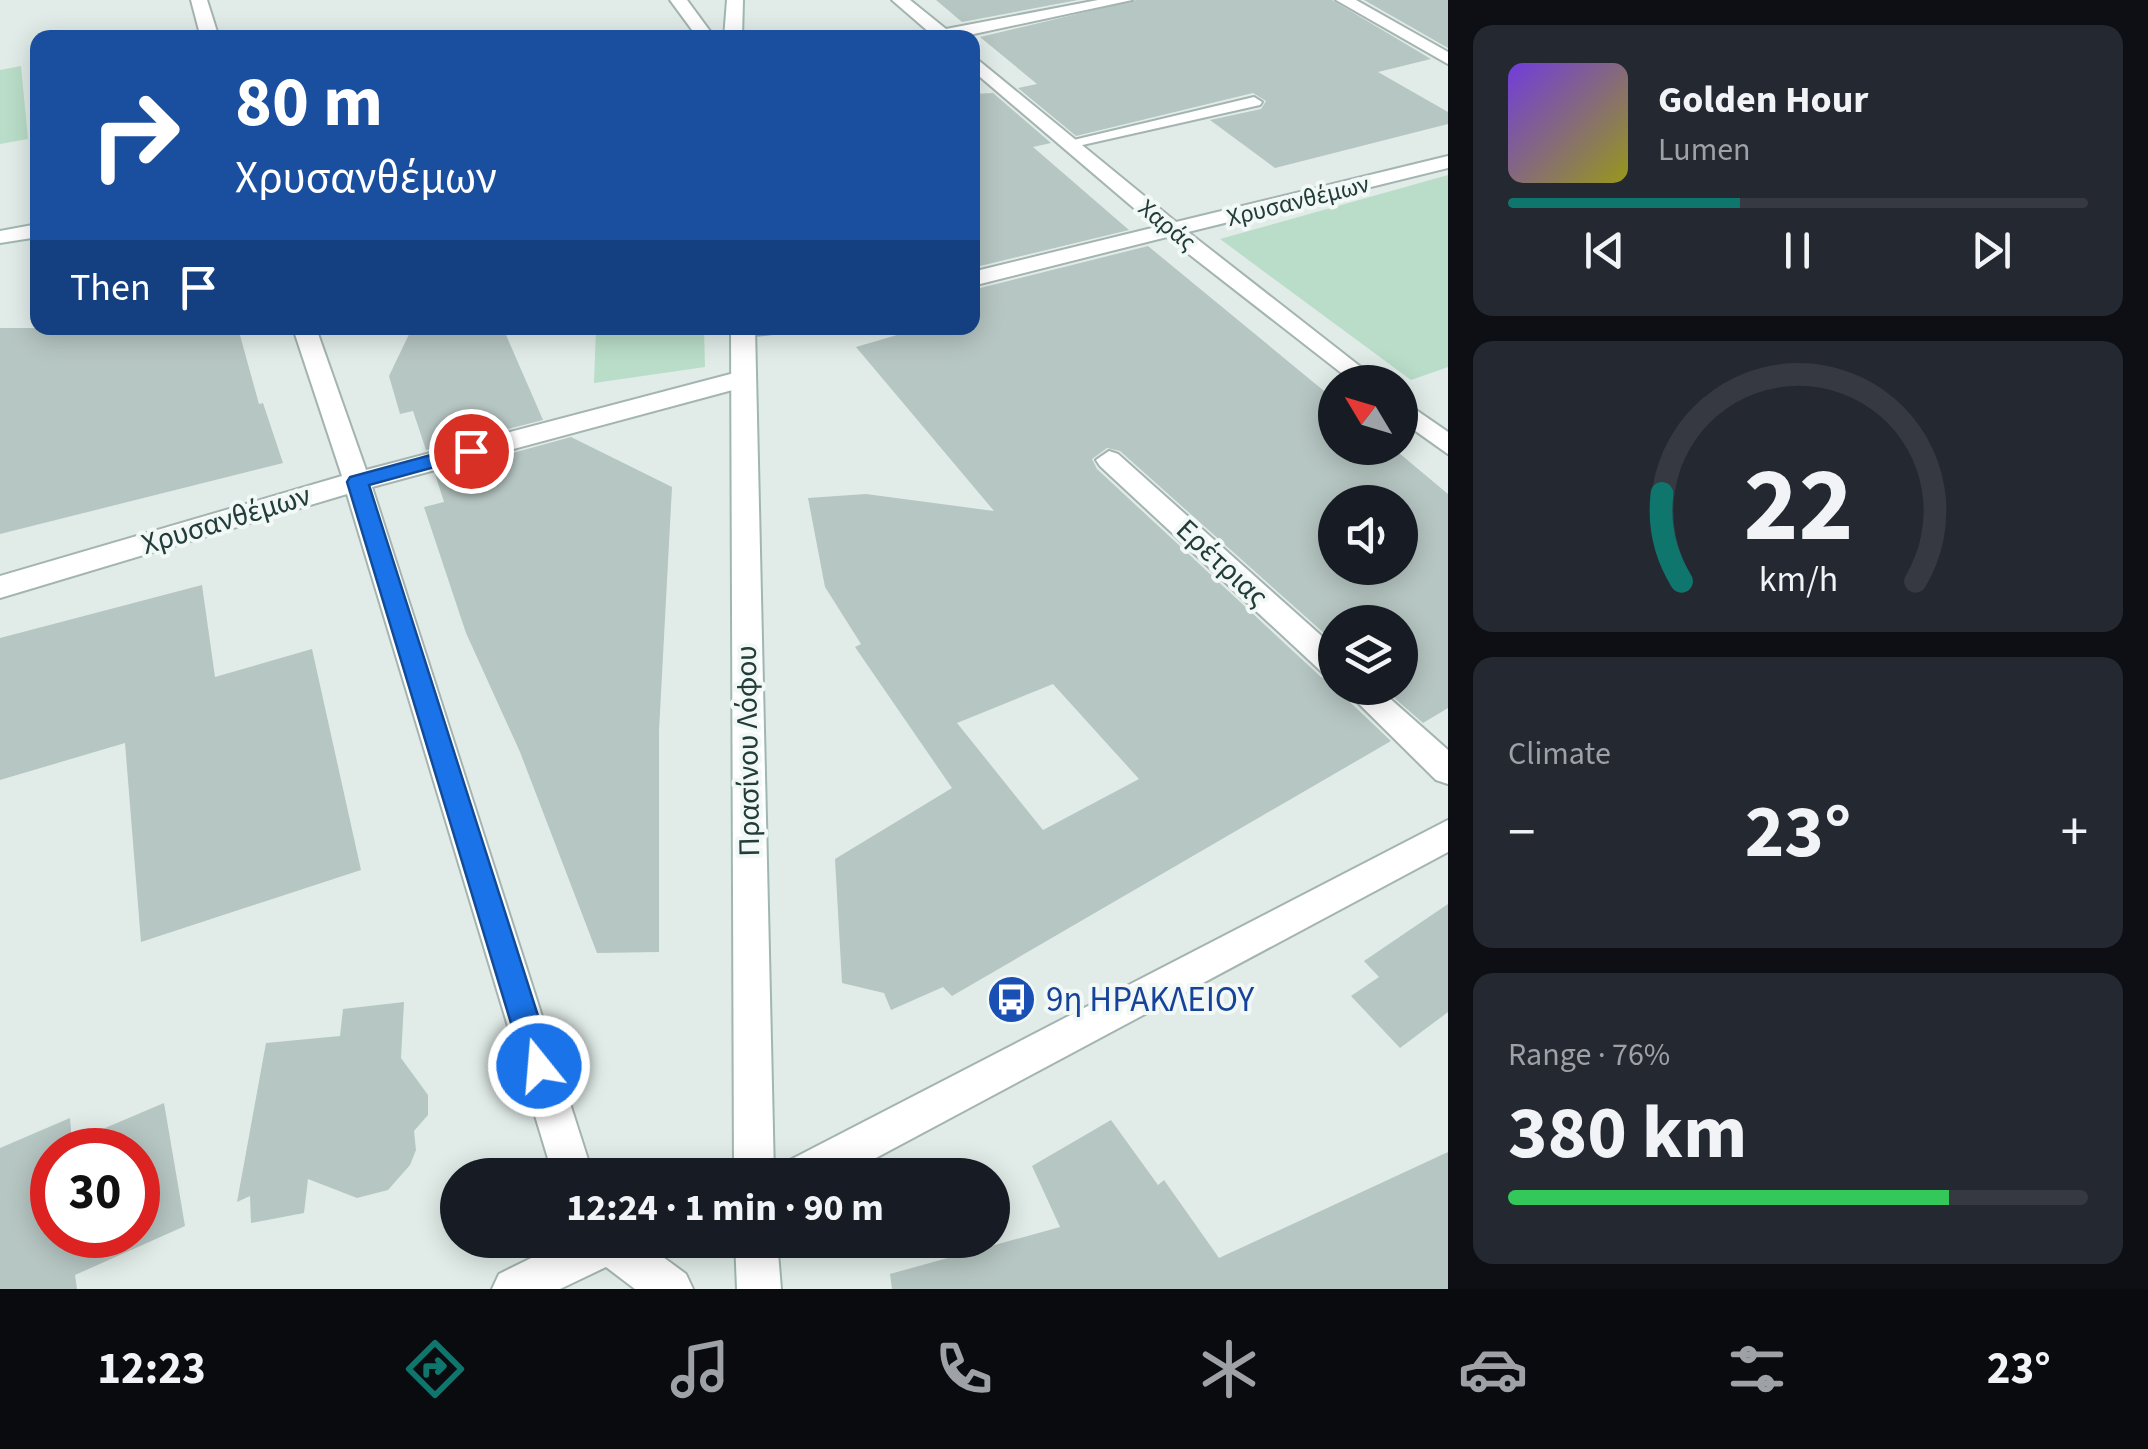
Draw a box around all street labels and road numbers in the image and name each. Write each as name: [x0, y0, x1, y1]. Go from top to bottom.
street label: Χρυσανθέμων: [1223, 166, 1373, 236]
street label: Χαράς: [1130, 191, 1204, 260]
street label: Χρυσανθέμων: [136, 474, 316, 566]
street label: Ερέτριας: [1166, 509, 1278, 617]
street label: Πρασίνου Λόφου: [725, 645, 771, 857]

